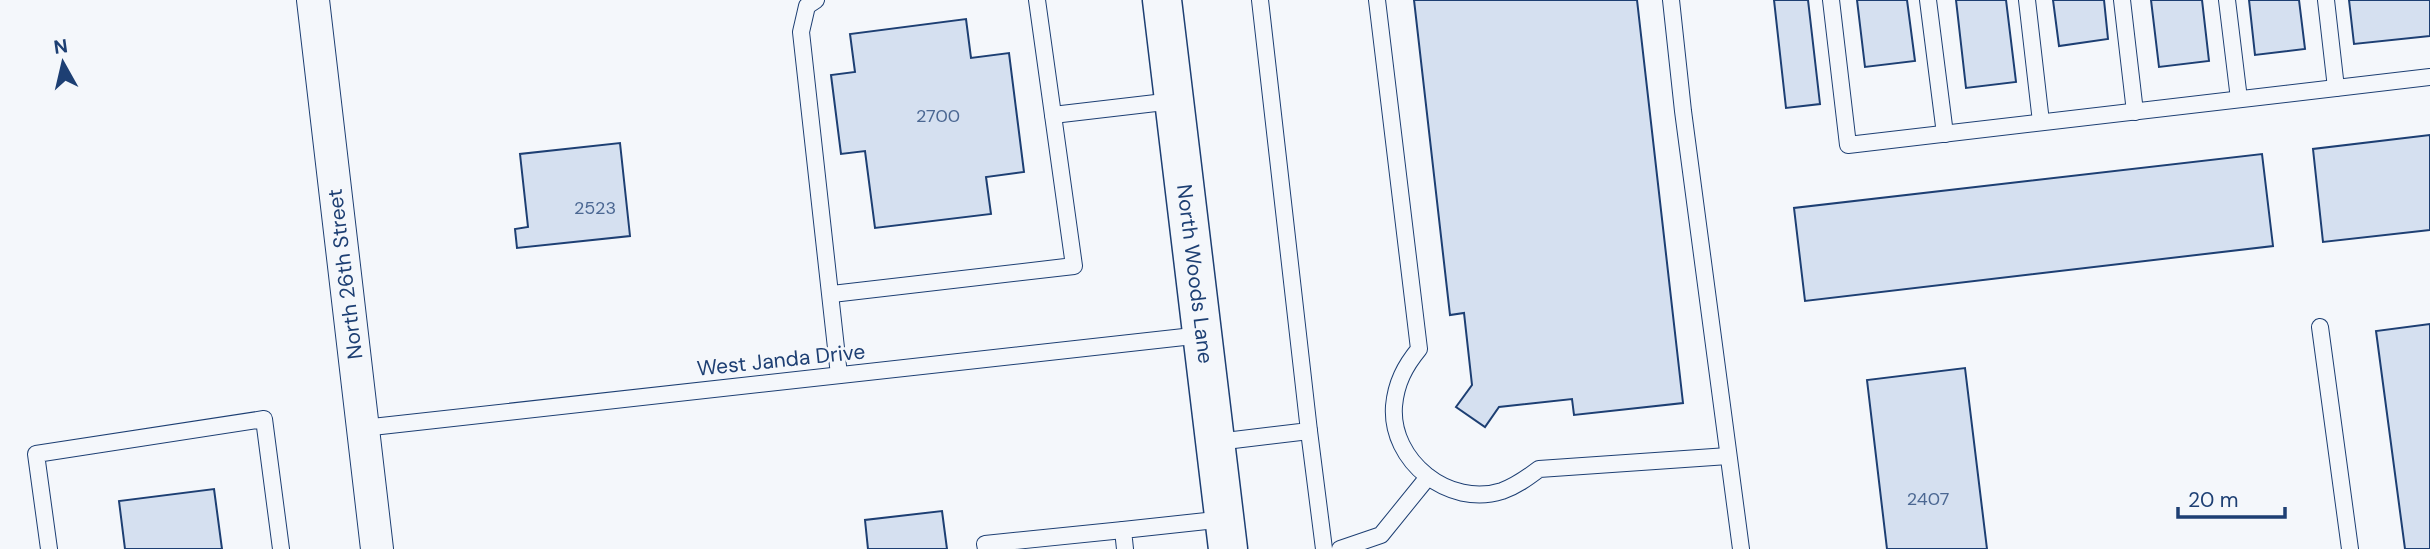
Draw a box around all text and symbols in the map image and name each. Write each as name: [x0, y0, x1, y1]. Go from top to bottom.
north arrow: [28, 28, 98, 98]
text: N: [52, 33, 69, 60]
house number: 2700: [916, 104, 960, 128]
street label: North Woods Lane: [1170, 183, 1220, 365]
street label: North 26th Street: [321, 187, 369, 361]
house number: 2523: [574, 196, 616, 220]
street label: West Janda Drive: [695, 337, 867, 383]
scale bar: [2178, 476, 2285, 520]
text: 20 m: [2188, 486, 2239, 514]
house number: 2407: [1907, 487, 1949, 511]

